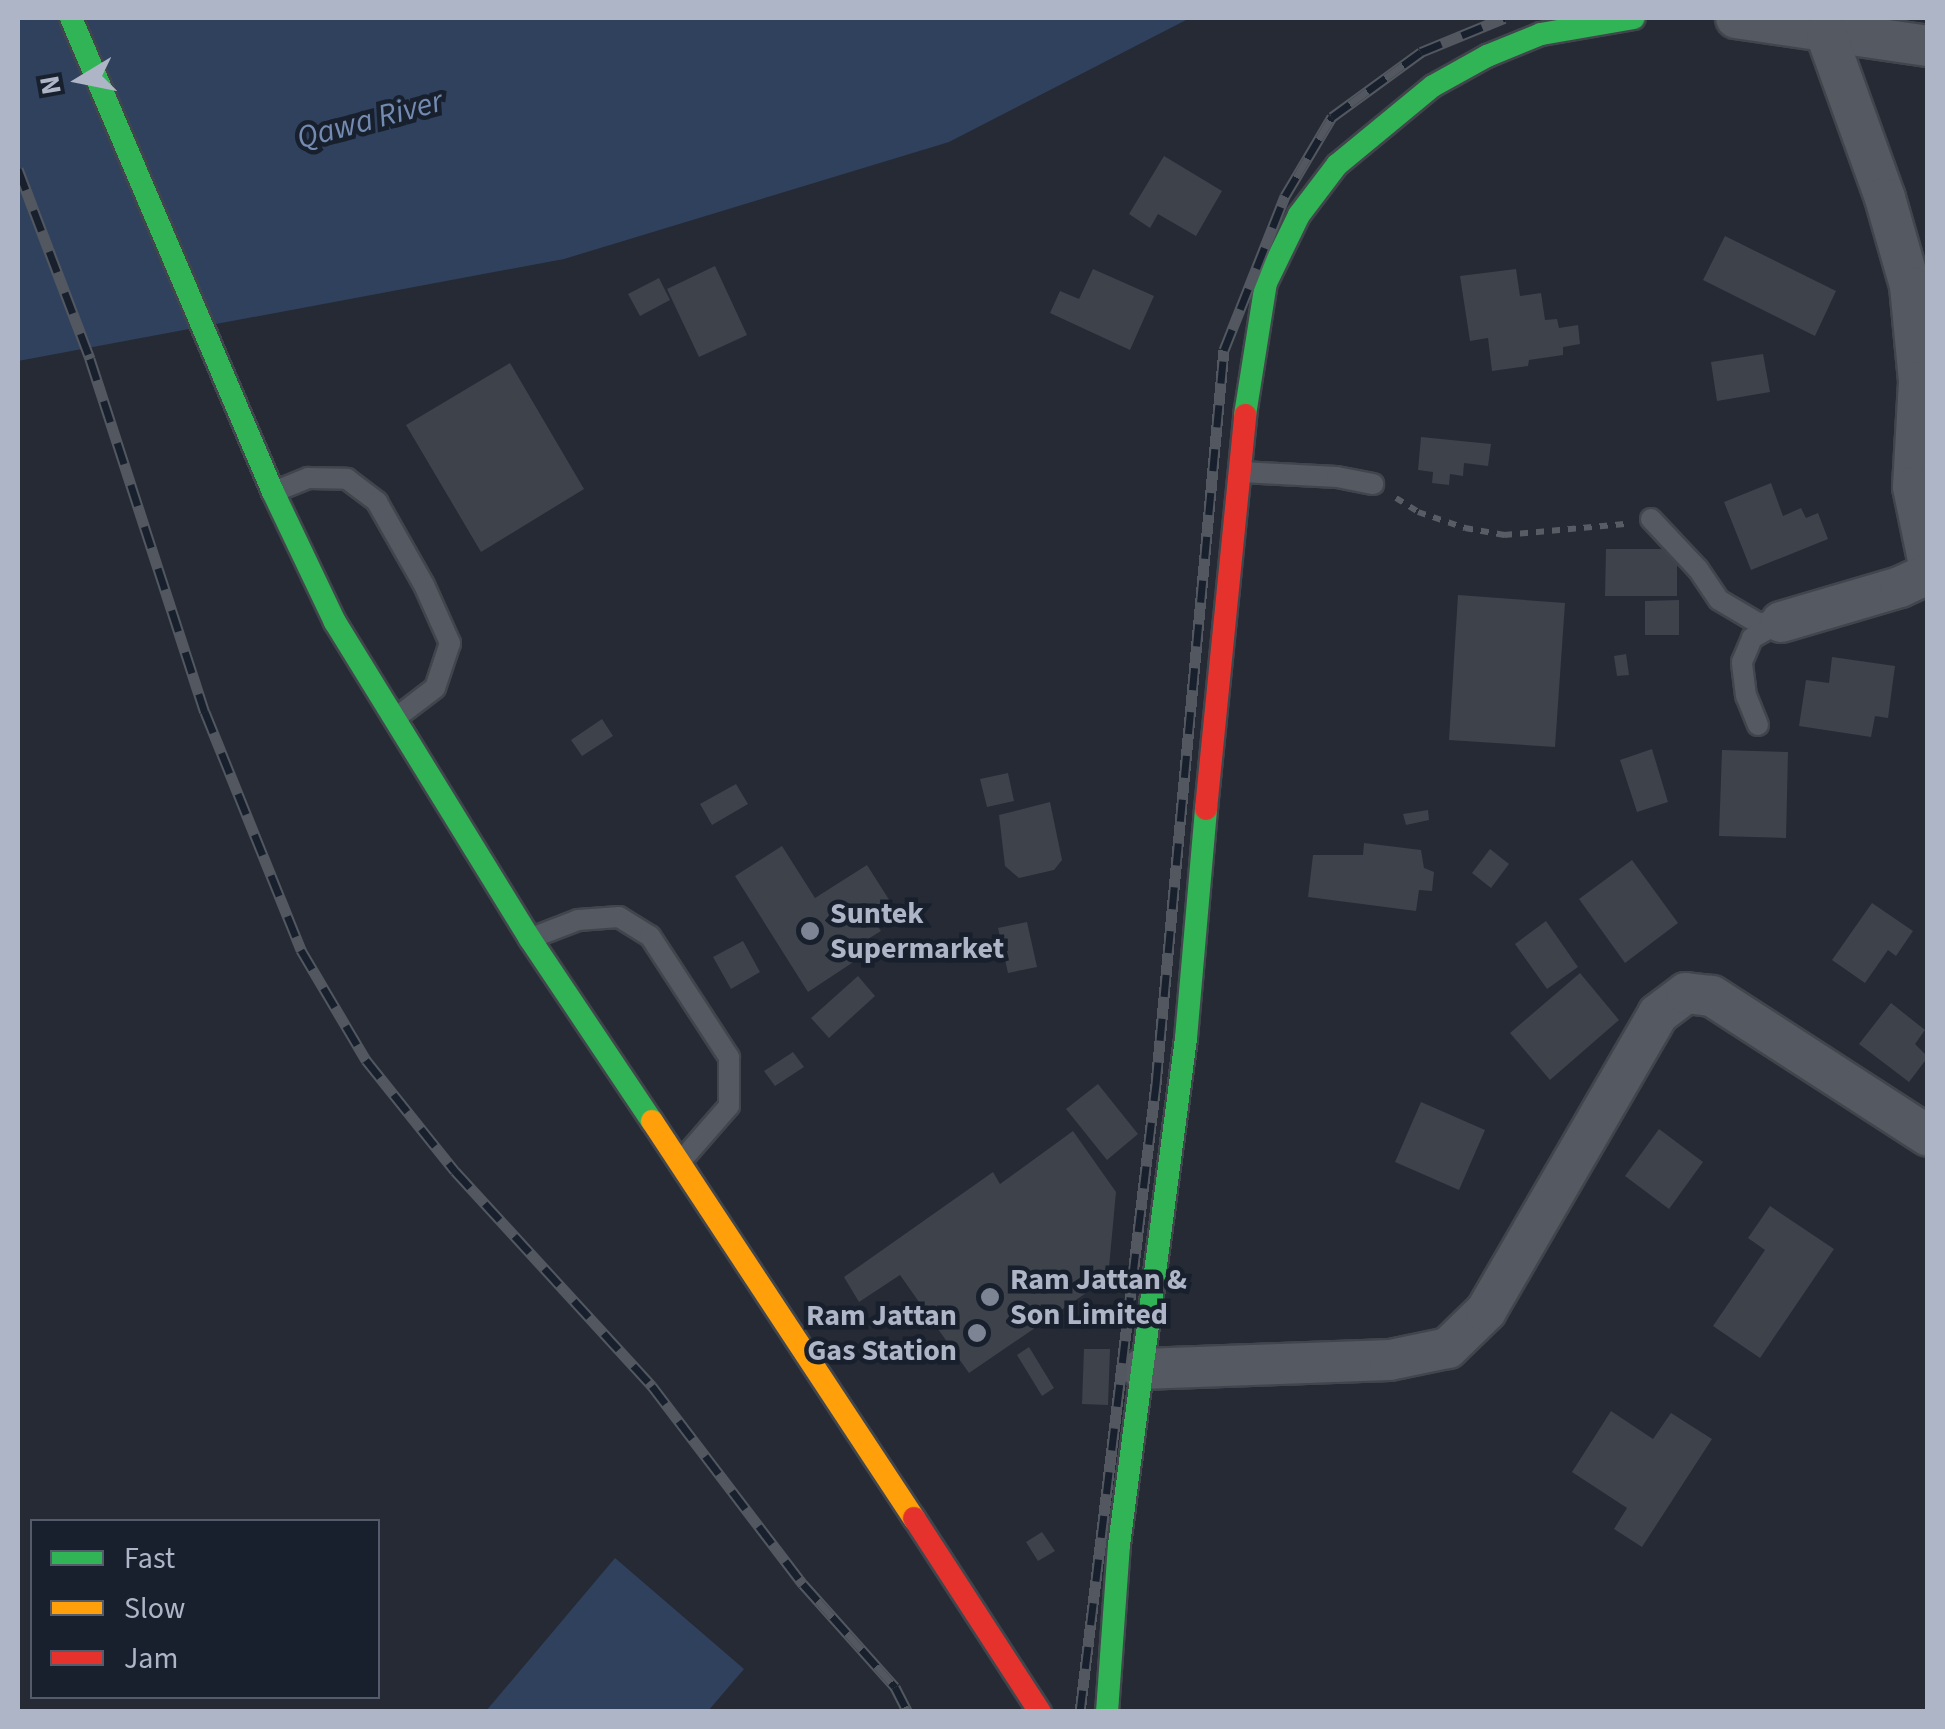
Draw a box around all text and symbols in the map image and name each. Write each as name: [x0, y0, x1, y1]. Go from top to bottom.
north arrow: [30, 30, 130, 130]
text: N: [29, 73, 72, 98]
water label: Qawa River: [293, 82, 447, 158]
place label: Suntek Supermarket: [830, 896, 1004, 966]
marker: Suntek Supermarket: [799, 920, 821, 942]
place label: Ram Jattan & Son Limited: [1010, 1262, 1187, 1332]
marker: Ram Jattan & Son Limited: [979, 1286, 1001, 1308]
place label: Ram Jattan Gas Station: [806, 1298, 957, 1368]
marker: Ram Jattan Gas Station: [966, 1322, 988, 1344]
legend: [30, 1519, 380, 1699]
text: Fast: [124, 1537, 175, 1580]
text: Slow: [124, 1587, 185, 1630]
text: Jam: [124, 1637, 178, 1680]

